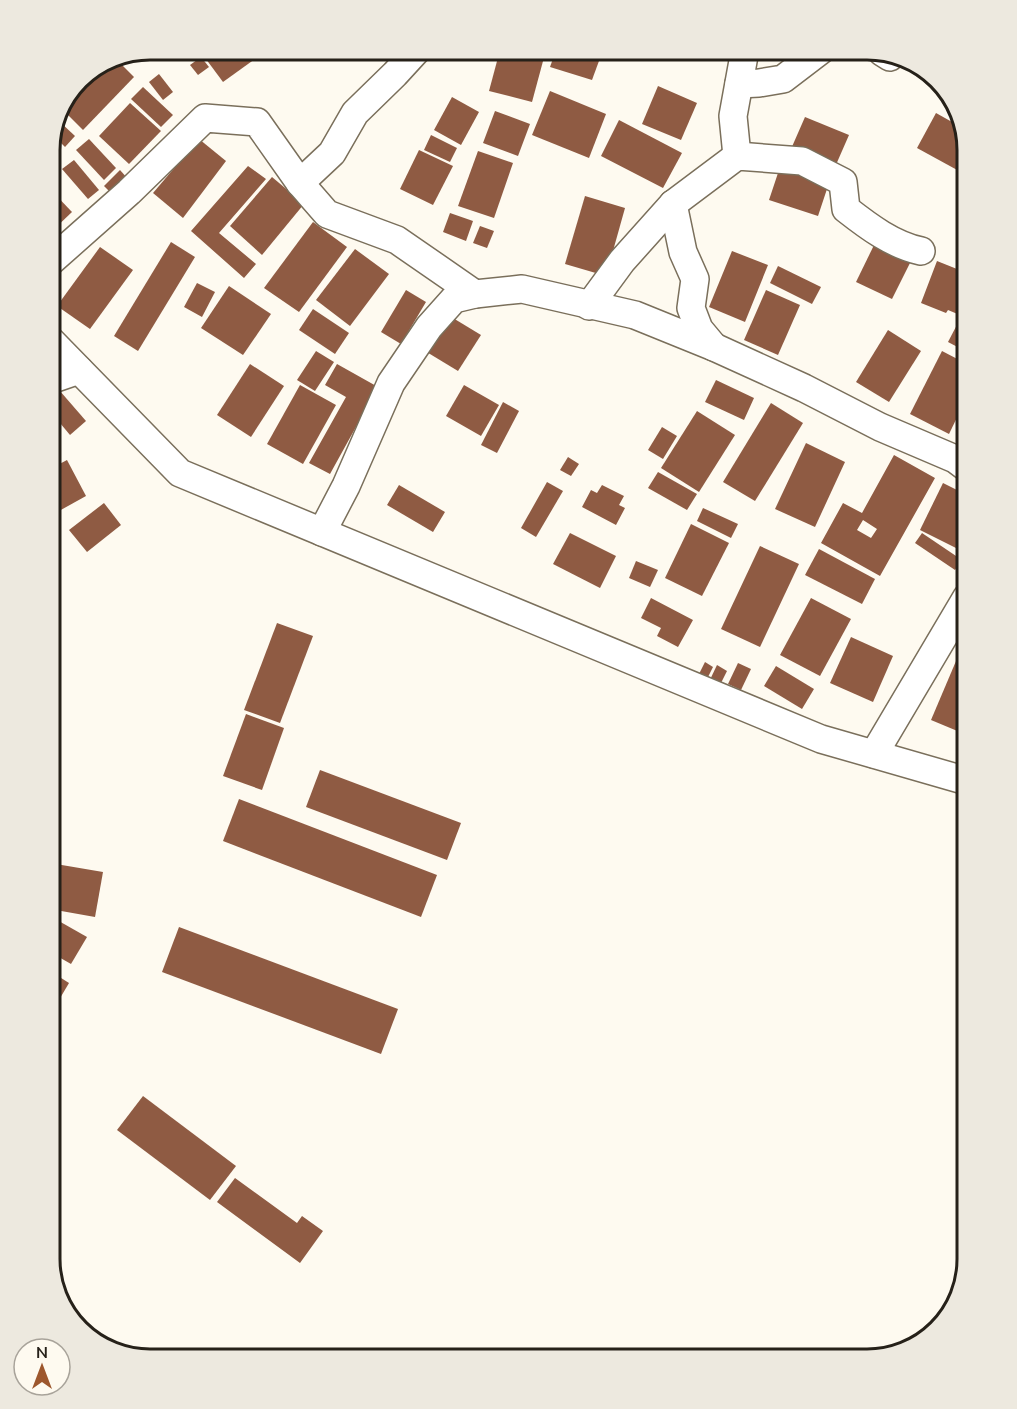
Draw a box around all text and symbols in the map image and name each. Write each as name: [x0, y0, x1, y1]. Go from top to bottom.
north arrow: [12, 1337, 72, 1397]
text: N: [36, 1342, 48, 1364]

